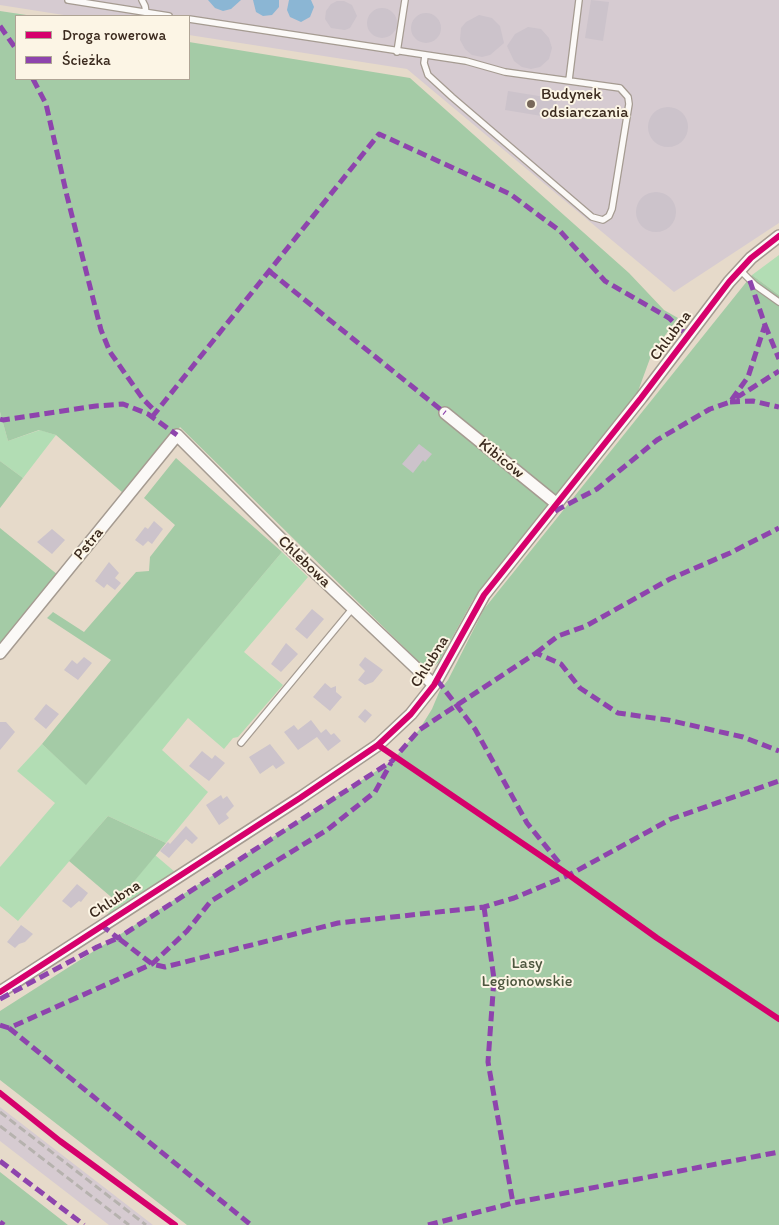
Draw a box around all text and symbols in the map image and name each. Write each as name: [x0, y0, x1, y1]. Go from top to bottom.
legend: [15, 15, 190, 80]
text: Droga rowerowa: [62, 26, 166, 44]
text: Ścieżka: [62, 51, 111, 69]
place label: Budynek odsiarczania: [541, 85, 628, 123]
marker: Budynek odsiarczania: [525, 98, 537, 110]
street label: Chlubna: [646, 307, 696, 365]
street label: Kibiców: [474, 435, 528, 483]
street label: Pstra: [70, 524, 108, 564]
street label: Chlebowa: [273, 532, 335, 592]
street label: Chlubna: [407, 633, 453, 691]
street label: Chlubna: [86, 876, 144, 924]
park label: Lasy Legionowskie: [482, 954, 572, 992]

